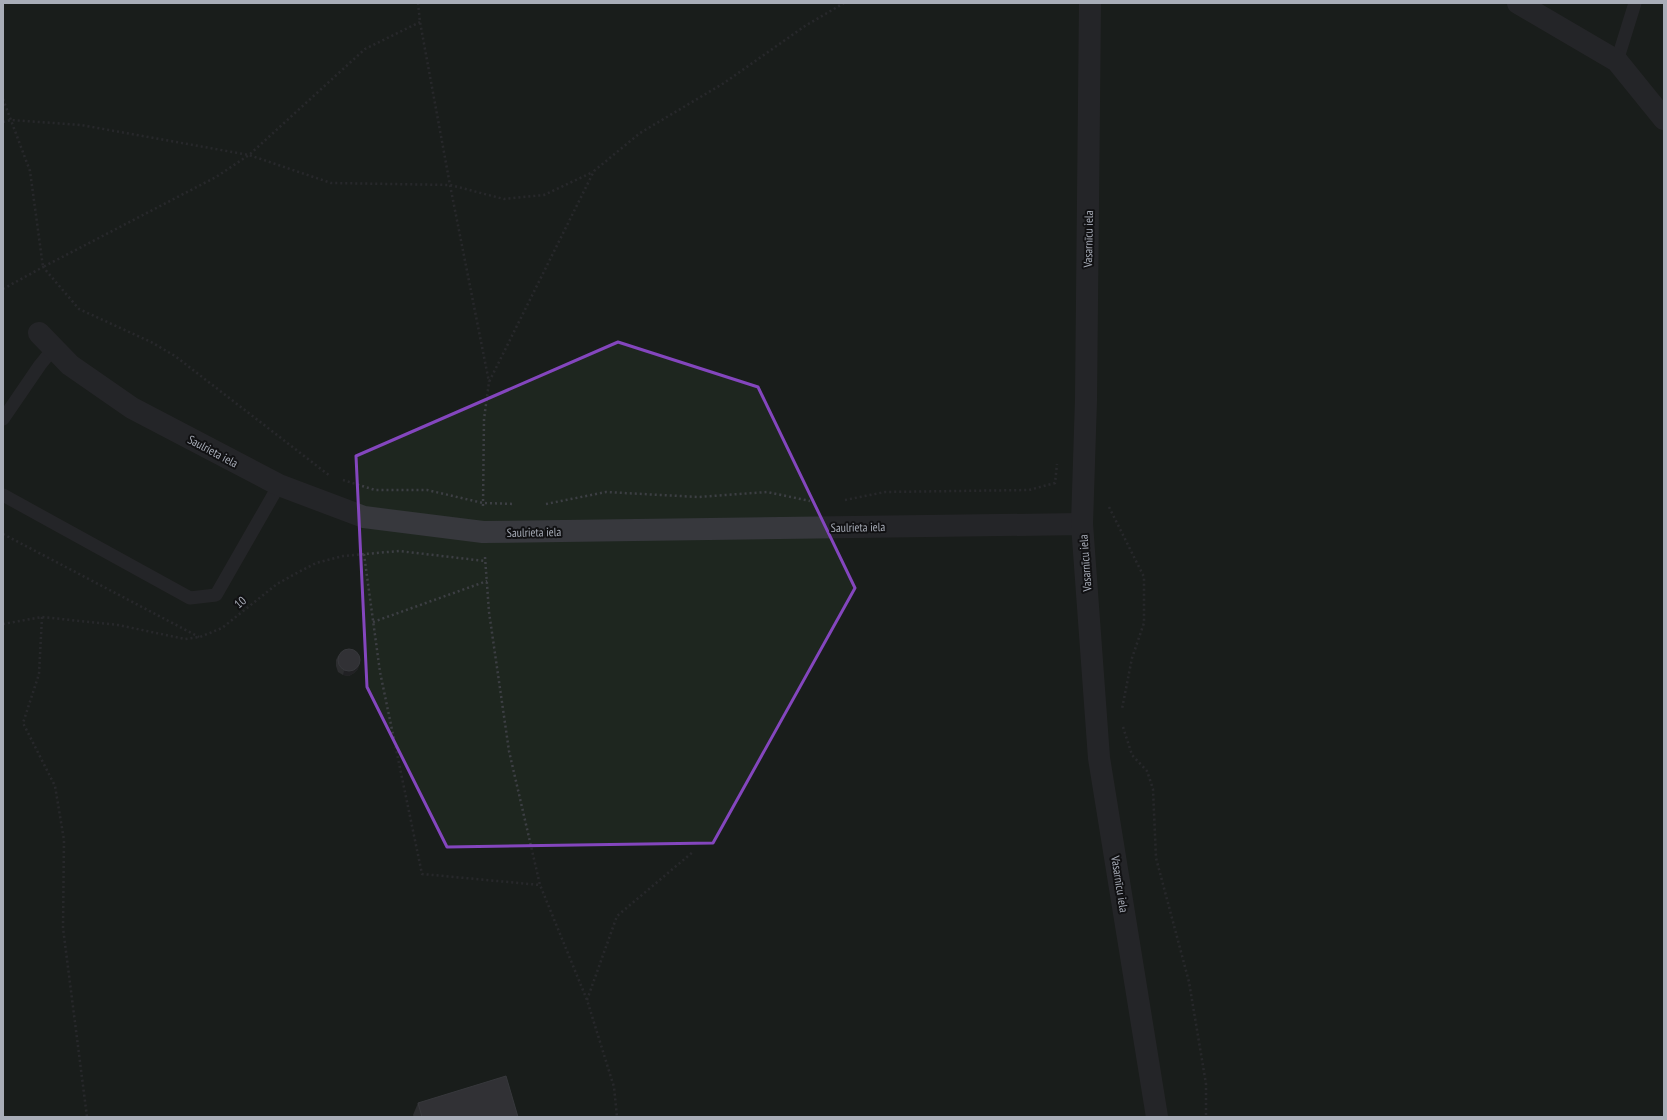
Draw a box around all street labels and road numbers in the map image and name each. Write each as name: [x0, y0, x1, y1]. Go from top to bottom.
street label: Vasarnīcu iela: [1080, 210, 1096, 269]
street label: Saulrieta iela: [185, 432, 241, 471]
street label: Saulrieta iela: [831, 519, 886, 535]
street label: Saulrieta iela: [507, 524, 562, 540]
street label: Vasarnīcu iela: [1076, 534, 1095, 593]
street label: 10: [231, 593, 249, 611]
street label: Vasarnīcu iela: [1108, 854, 1132, 914]

